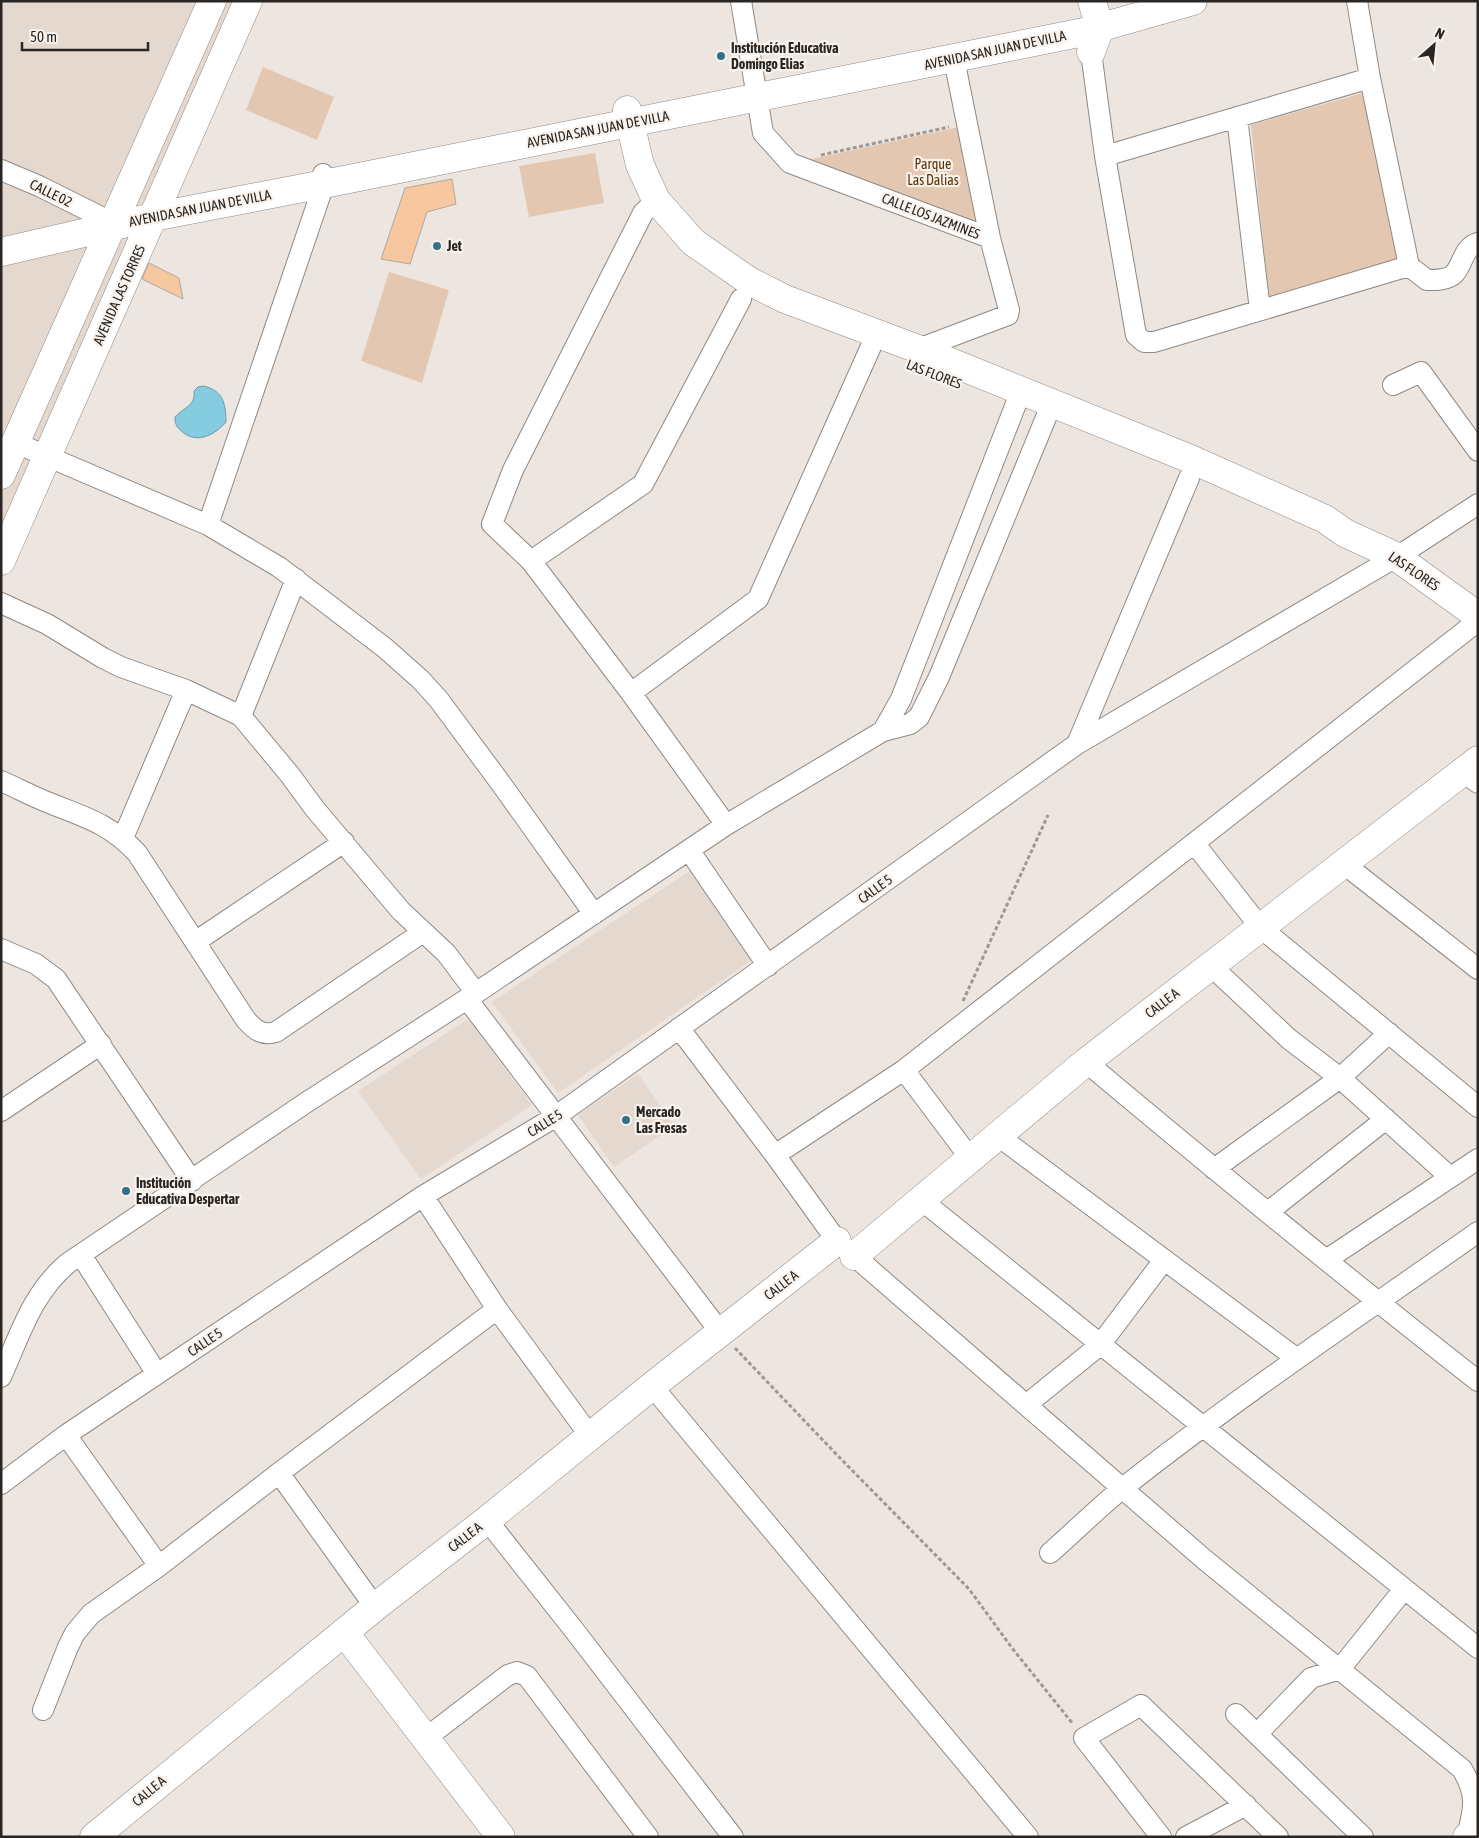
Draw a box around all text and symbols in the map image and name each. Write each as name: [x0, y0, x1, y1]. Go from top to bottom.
scale bar: [22, 20, 149, 52]
north arrow: [1409, 20, 1459, 70]
text: N: [1433, 24, 1447, 42]
street label: AVENIDA SAN JUAN DE VILLA: [923, 27, 1067, 73]
text: 50 m: [30, 28, 57, 45]
place label: Institución Educativa Domingo Elias: [731, 40, 839, 72]
marker: Institución Educativa Domingo Elias: [715, 50, 727, 62]
street label: AVENIDA SAN JUAN DE VILLA: [526, 107, 671, 151]
park label: Parque Las Dalias: [907, 156, 959, 188]
street label: CALLE 02: [27, 176, 75, 210]
street label: AVENIDA SAN JUAN DE VILLA: [128, 186, 273, 230]
street label: CALLE LOS JAZMINES: [880, 190, 982, 242]
place label: Jet: [446, 238, 462, 254]
marker: Jet: [431, 240, 443, 252]
street label: AVENIDA LAS TORRES: [90, 242, 148, 348]
street label: LAS FLORES: [904, 356, 964, 392]
street label: LAS FLORES: [1386, 548, 1443, 594]
street label: CALLE 5: [855, 871, 895, 907]
street label: CALLE A: [1142, 985, 1182, 1021]
place label: Mercado Las Fresas: [636, 1104, 687, 1136]
street label: CALLE 5: [524, 1106, 566, 1140]
marker: Mercado Las Fresas: [620, 1114, 632, 1126]
place label: Institución Educativa Despertar: [136, 1175, 240, 1207]
marker: Institución Educativa Despertar: [120, 1185, 132, 1197]
street label: CALLE A: [761, 1267, 801, 1303]
street label: CALLE 5: [185, 1325, 225, 1359]
street label: CALLE A: [445, 1519, 485, 1555]
street label: CALLE A: [129, 1772, 169, 1810]

